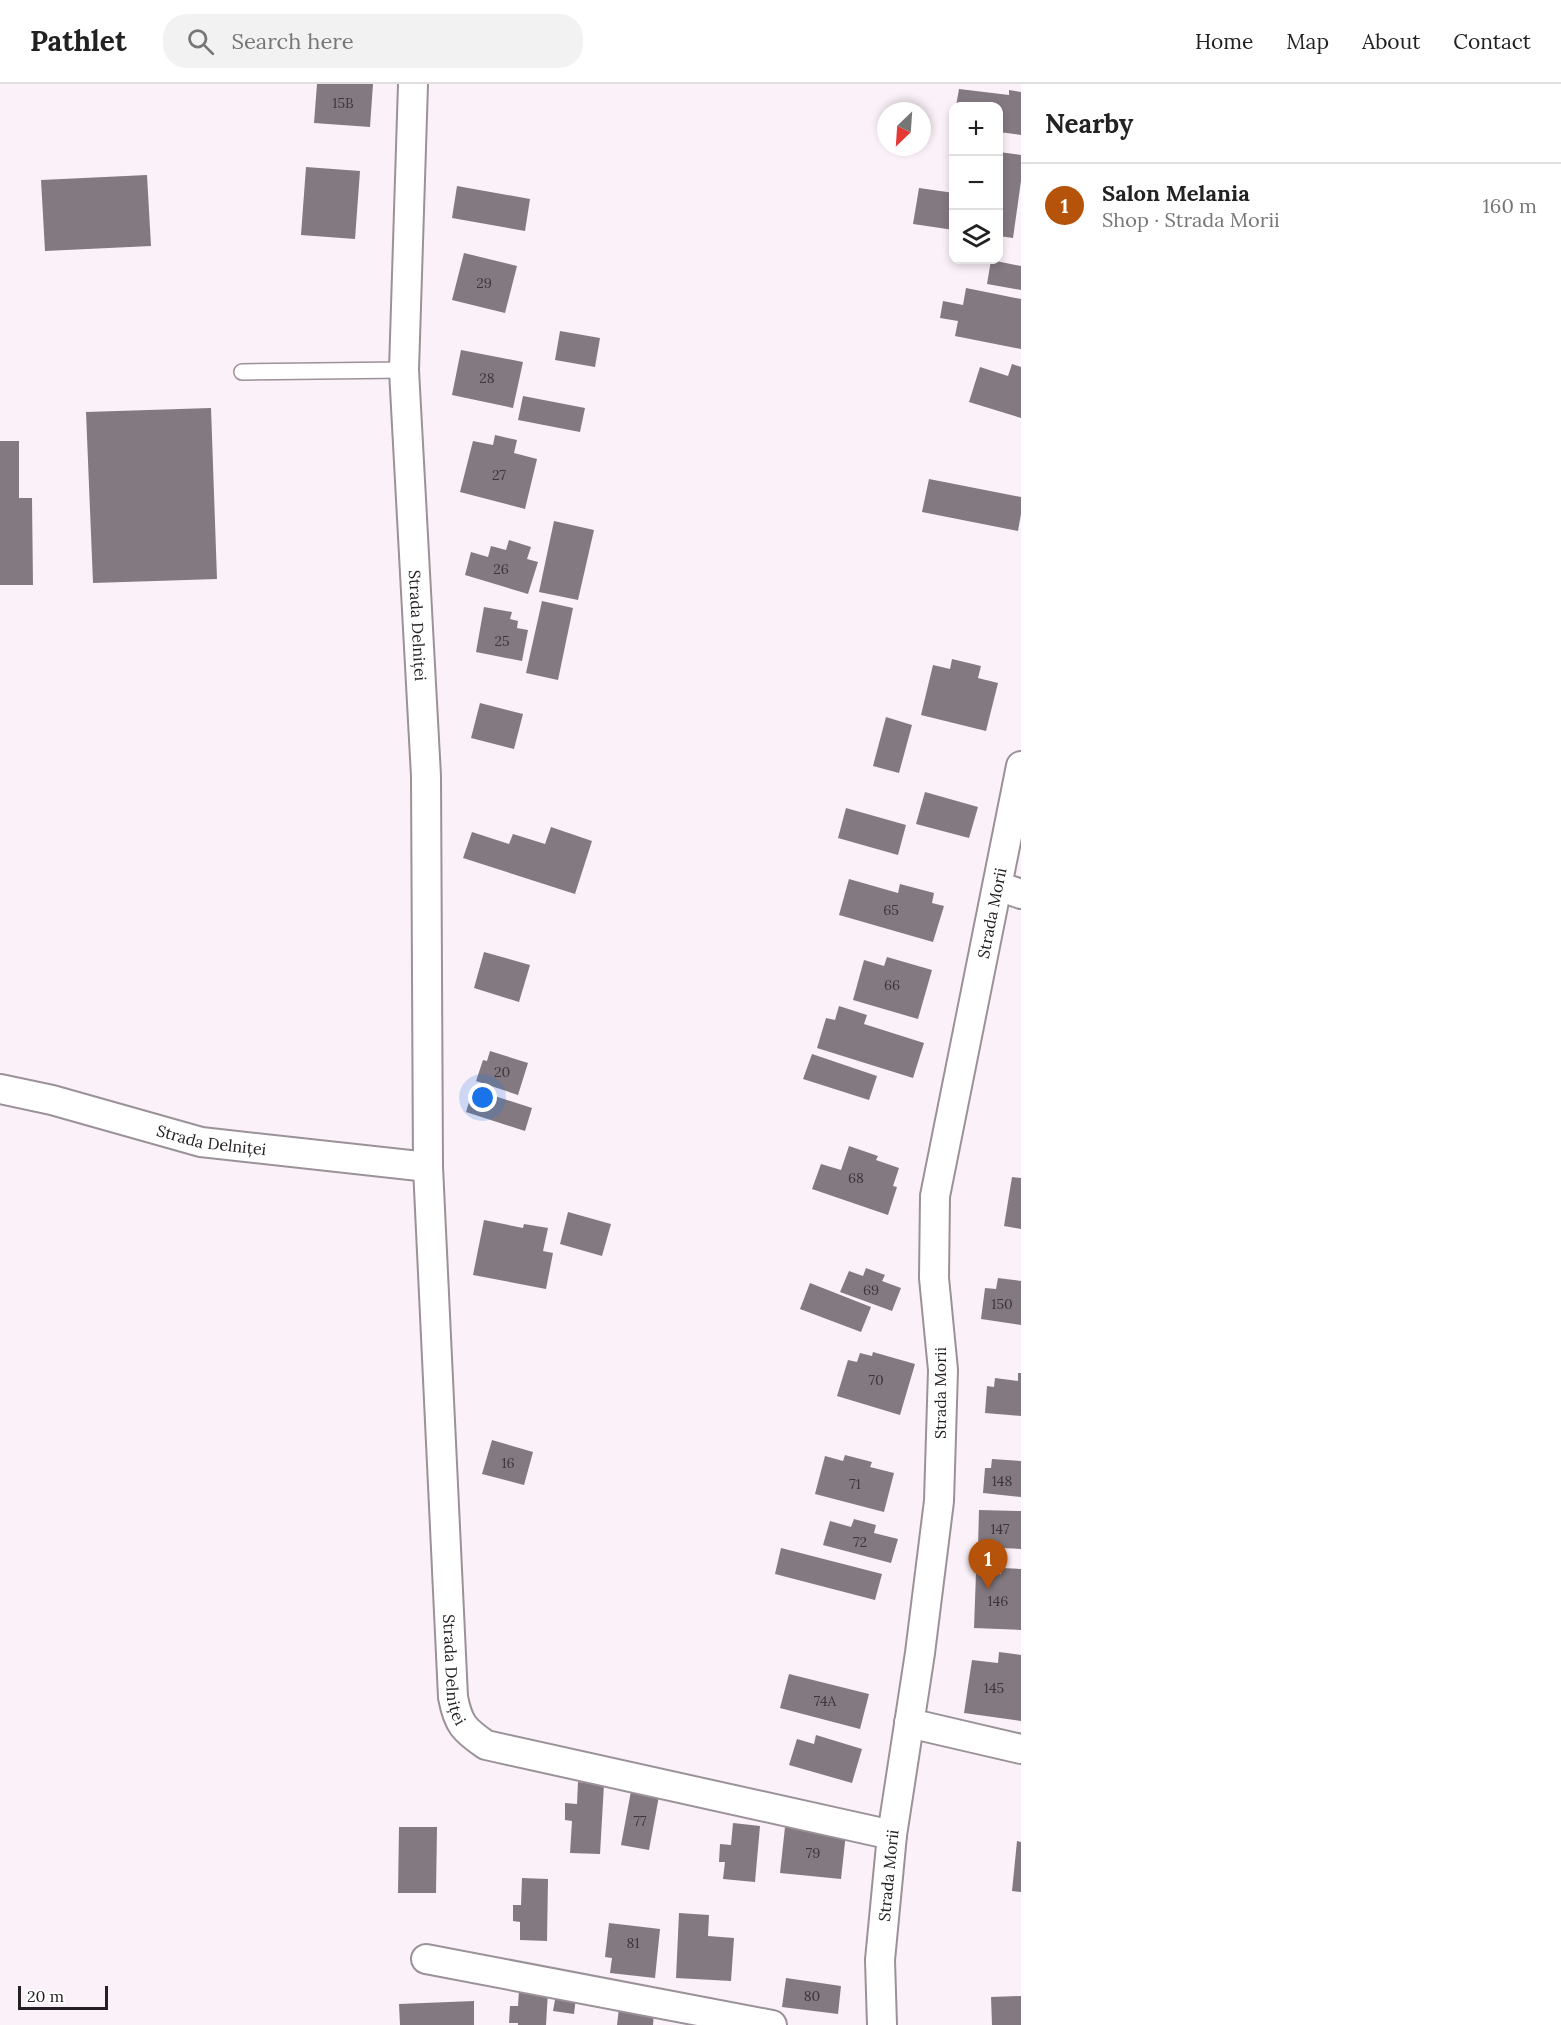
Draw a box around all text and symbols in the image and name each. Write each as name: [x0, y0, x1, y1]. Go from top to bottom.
search box: [163, 14, 583, 68]
text: Pathlet: [30, 23, 127, 59]
icon: search: [184, 25, 217, 58]
text: Search here: [232, 27, 354, 55]
text: Home: [1195, 28, 1253, 55]
text: Map: [1286, 28, 1329, 55]
text: About: [1362, 28, 1420, 55]
text: Contact: [1453, 28, 1531, 55]
house number: 15B: [332, 94, 354, 112]
north arrow: [877, 102, 931, 156]
map controls: [949, 102, 1003, 264]
button: +: [949, 102, 1003, 156]
text: Nearby: [1045, 107, 1133, 140]
button: −: [949, 156, 1003, 210]
text: Salon Melania: [1102, 179, 1250, 207]
text: 1: [1060, 193, 1069, 218]
text: 160 m: [1483, 193, 1537, 218]
text: Shop · Strada Morii: [1102, 207, 1280, 232]
button: layers: [949, 210, 1003, 264]
house number: 29: [476, 274, 492, 292]
house number: 28: [479, 369, 495, 387]
house number: 27: [492, 466, 507, 484]
house number: 26: [493, 560, 509, 578]
street label: Strada Delniței: [405, 569, 431, 682]
house number: 25: [494, 632, 510, 650]
street label: Strada Morii: [973, 866, 1010, 960]
house number: 65: [883, 901, 899, 919]
house number: 66: [884, 976, 900, 994]
house number: 20: [494, 1063, 510, 1081]
your location: [468, 1083, 497, 1112]
street label: Strada Delniței: [154, 1120, 267, 1159]
house number: 68: [848, 1169, 864, 1187]
house number: 69: [863, 1281, 879, 1299]
house number: 150: [991, 1295, 1013, 1313]
street label: Strada Morii: [930, 1347, 950, 1439]
house number: 70: [868, 1371, 884, 1389]
house number: 16: [501, 1454, 515, 1472]
house number: 148: [992, 1472, 1012, 1490]
house number: 71: [849, 1475, 861, 1493]
house number: 147: [990, 1520, 1010, 1538]
house number: 72: [853, 1533, 867, 1551]
pin: 1: [968, 1540, 1008, 1589]
house number: 146: [988, 1592, 1008, 1610]
street label: Strada Delniței: [439, 1614, 471, 1729]
house number: 145: [984, 1679, 1004, 1697]
house number: 74A: [814, 1692, 837, 1710]
house number: 77: [634, 1812, 647, 1830]
street label: Strada Morii: [874, 1828, 903, 1922]
house number: 79: [806, 1844, 820, 1862]
house number: 81: [627, 1934, 639, 1952]
scale bar: [18, 1983, 108, 2010]
text: 20 m: [27, 1986, 64, 2006]
house number: 80: [804, 1987, 820, 2005]

